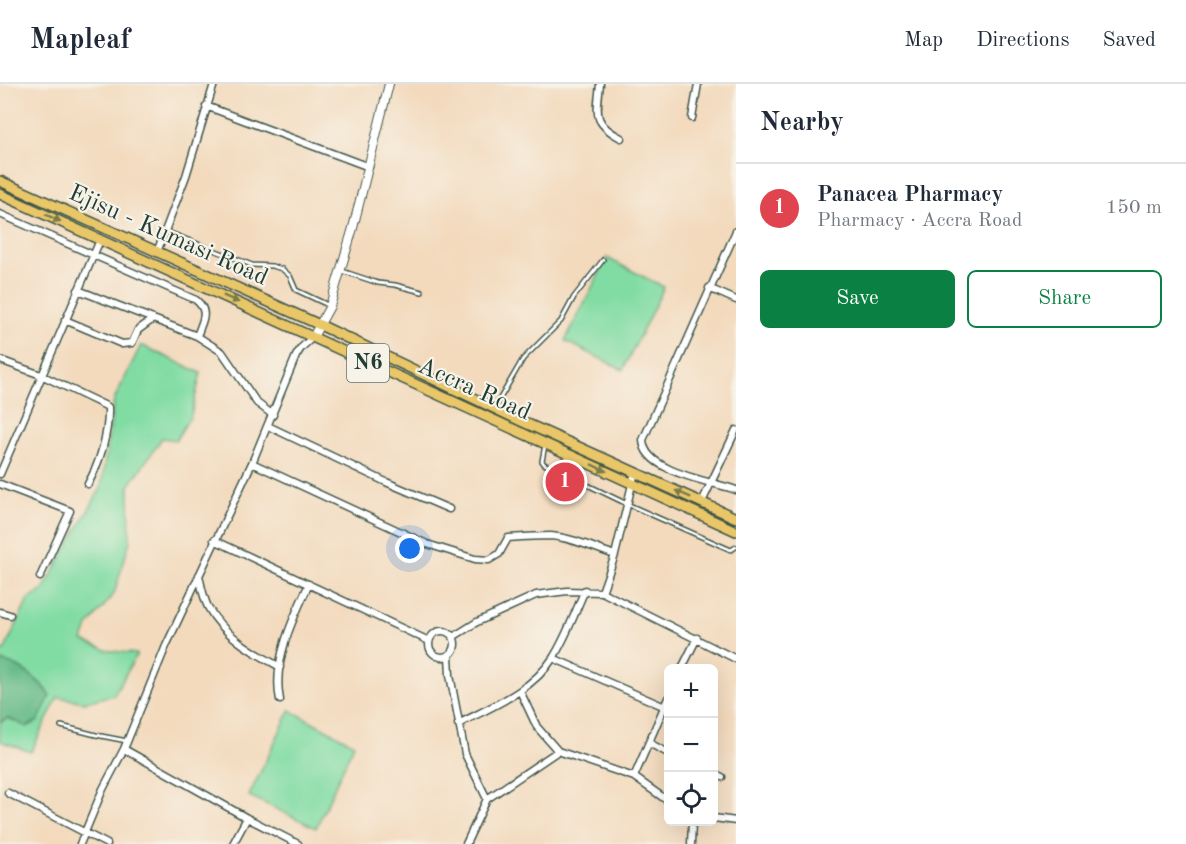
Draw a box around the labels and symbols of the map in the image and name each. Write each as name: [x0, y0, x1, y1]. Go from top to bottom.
street label: Ejisu - Kumasi Road: [65, 181, 271, 291]
one-way arrow: [45, 214, 62, 223]
one-way arrow: [222, 295, 239, 304]
road number: N6: [347, 344, 389, 382]
street label: Accra Road: [414, 354, 534, 426]
pin: 1: [546, 460, 584, 504]
one-way arrow: [590, 463, 607, 472]
one-way arrow: [674, 488, 692, 498]
your location: [395, 534, 424, 563]

